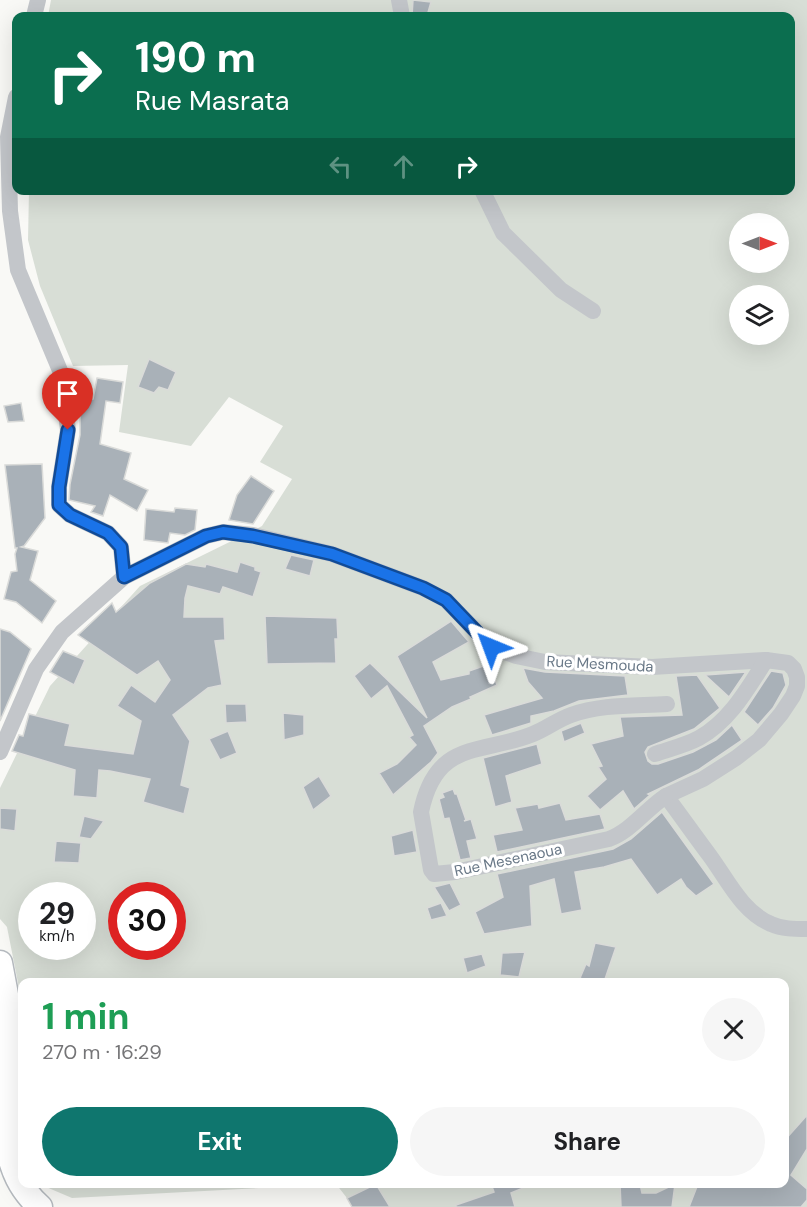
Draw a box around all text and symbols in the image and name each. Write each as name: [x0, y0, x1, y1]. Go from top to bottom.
text: 190 m: [135, 30, 256, 85]
icon: right: [36, 36, 114, 114]
text: Rue Masrata: [135, 83, 290, 118]
icon: left: [324, 150, 357, 183]
icon: ahead: [387, 150, 420, 183]
icon: right: [450, 150, 483, 183]
north arrow: [729, 213, 789, 273]
map controls: [729, 213, 789, 345]
button: layers: [729, 285, 789, 345]
pin: [42, 368, 93, 430]
icon: arrive: [51, 377, 84, 410]
position arrow: [459, 615, 523, 679]
street label: Rue Mesmouda: [546, 651, 654, 677]
street label: Rue Mesenaoua: [452, 839, 564, 881]
speed limit sign: 30: [108, 882, 186, 960]
text: 29: [39, 894, 75, 933]
text: km/h: [39, 926, 75, 946]
text: 1 min: [42, 993, 130, 1040]
button: close: [702, 998, 765, 1061]
text: 270 m · 16:29: [42, 1039, 162, 1065]
button: Exit: [42, 1107, 398, 1176]
button: Share: [410, 1107, 765, 1176]

